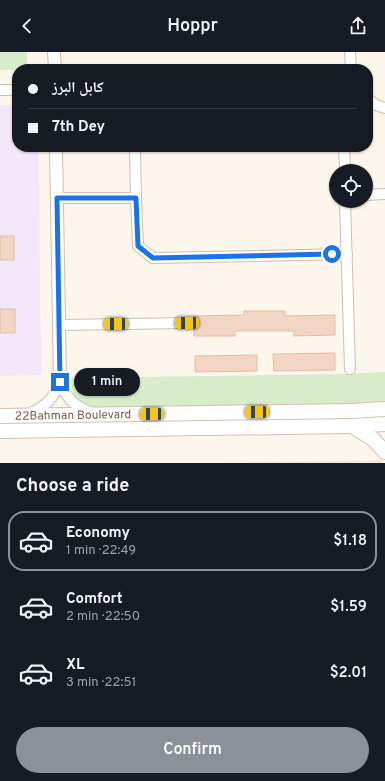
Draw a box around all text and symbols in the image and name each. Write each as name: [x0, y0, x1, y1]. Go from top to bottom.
icon: back: [16, 15, 38, 37]
text: Hoppr: [167, 15, 218, 38]
icon: share: [347, 15, 369, 37]
text: کابل البرز: [52, 79, 104, 98]
text: 7th Dey: [52, 118, 105, 137]
map controls: [329, 164, 373, 208]
button: locate: [329, 164, 373, 208]
route start: [323, 245, 341, 263]
car: [175, 317, 199, 329]
car: [104, 318, 128, 330]
callout: 1 min: [74, 368, 140, 396]
route end: [51, 373, 69, 391]
text: 1 min: [92, 374, 122, 390]
car: [245, 406, 269, 418]
street label: 22Bahman Boulevard: [15, 407, 131, 425]
car: [140, 408, 164, 420]
text: Choose a ride: [16, 475, 129, 498]
icon: car: [18, 523, 54, 559]
text: Economy: [66, 524, 130, 543]
text: $1.18: [333, 532, 367, 551]
text: 1 min · 22:49: [66, 543, 136, 559]
icon: car: [18, 589, 54, 625]
text: Comfort: [66, 590, 123, 609]
text: $1.59: [330, 598, 367, 617]
text: 2 min · 22:50: [66, 609, 140, 625]
icon: car: [18, 655, 54, 691]
text: XL: [66, 656, 84, 675]
text: $2.01: [330, 664, 367, 683]
text: 3 min · 22:51: [66, 675, 136, 691]
button: Confirm: [16, 727, 369, 773]

